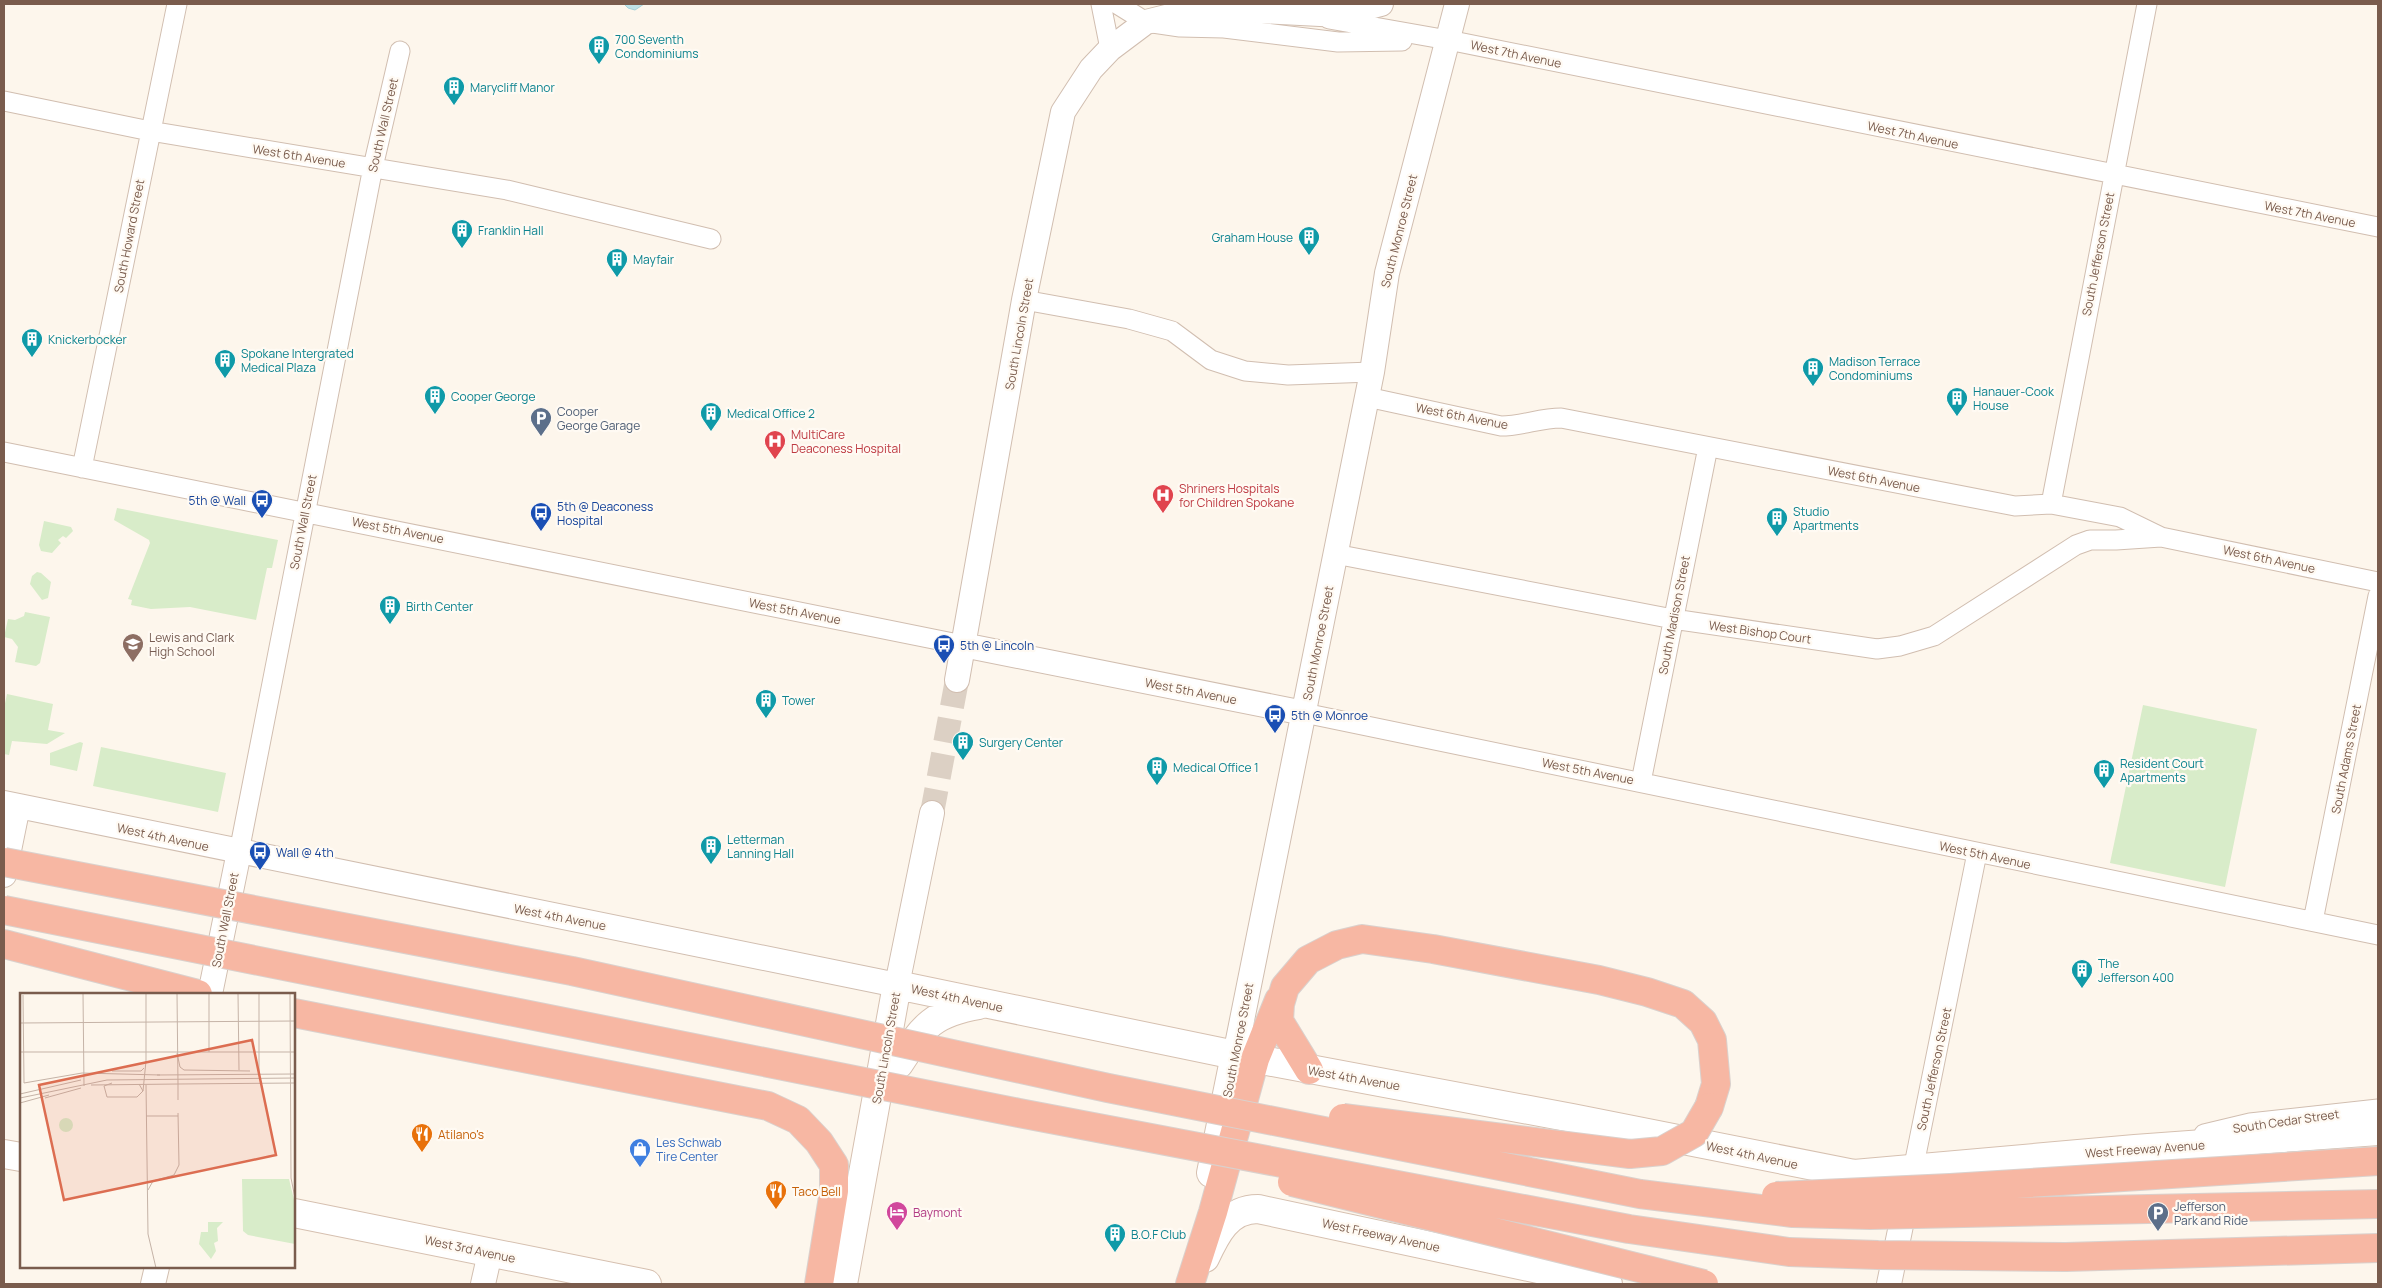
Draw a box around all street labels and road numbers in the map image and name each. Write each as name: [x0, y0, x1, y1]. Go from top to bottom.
street label: West 7th Avenue: [1469, 36, 1563, 72]
street label: South Wall Street: [364, 76, 402, 174]
street label: West 7th Avenue: [1866, 117, 1960, 153]
street label: West 6th Avenue: [251, 140, 347, 172]
street label: South Monroe Street: [1377, 172, 1421, 289]
street label: South Howard Street: [110, 177, 148, 294]
street label: South Jefferson Street: [2078, 191, 2118, 317]
street label: West 7th Avenue: [2263, 197, 2357, 231]
street label: South Lincoln Street: [1001, 277, 1037, 391]
street label: West 6th Avenue: [1414, 399, 1510, 433]
street label: West 6th Avenue: [1826, 462, 1922, 496]
street label: South Wall Street: [285, 473, 321, 571]
street label: West 5th Avenue: [351, 513, 445, 547]
street label: West 6th Avenue: [2221, 541, 2317, 577]
street label: South Madison Street: [1654, 554, 1694, 676]
street label: South Monroe Street: [1299, 584, 1337, 702]
street label: West 5th Avenue: [748, 594, 842, 628]
street label: West Bishop Court: [1708, 616, 1812, 648]
street label: West 5th Avenue: [1144, 674, 1238, 708]
street label: South Adams Street: [2327, 702, 2365, 815]
street label: West 5th Avenue: [1541, 754, 1635, 788]
street label: West 4th Avenue: [115, 819, 211, 855]
street label: West 5th Avenue: [1938, 837, 2032, 873]
street label: South Wall Street: [207, 871, 243, 969]
street label: West 4th Avenue: [512, 900, 608, 934]
street label: West 4th Avenue: [909, 980, 1005, 1016]
street label: South Monroe Street: [1219, 981, 1257, 1099]
street label: South Lincoln Street: [868, 991, 904, 1105]
street label: South Jefferson Street: [1913, 1006, 1955, 1132]
street label: West 4th Avenue: [1306, 1062, 1402, 1094]
street label: South Cedar Street: [2232, 1105, 2341, 1137]
street label: West Freeway Avenue: [2085, 1136, 2205, 1162]
street label: West 4th Avenue: [1704, 1137, 1800, 1173]
street label: West Freeway Avenue: [1321, 1214, 1441, 1256]
street label: West 3rd Avenue: [423, 1231, 517, 1267]

